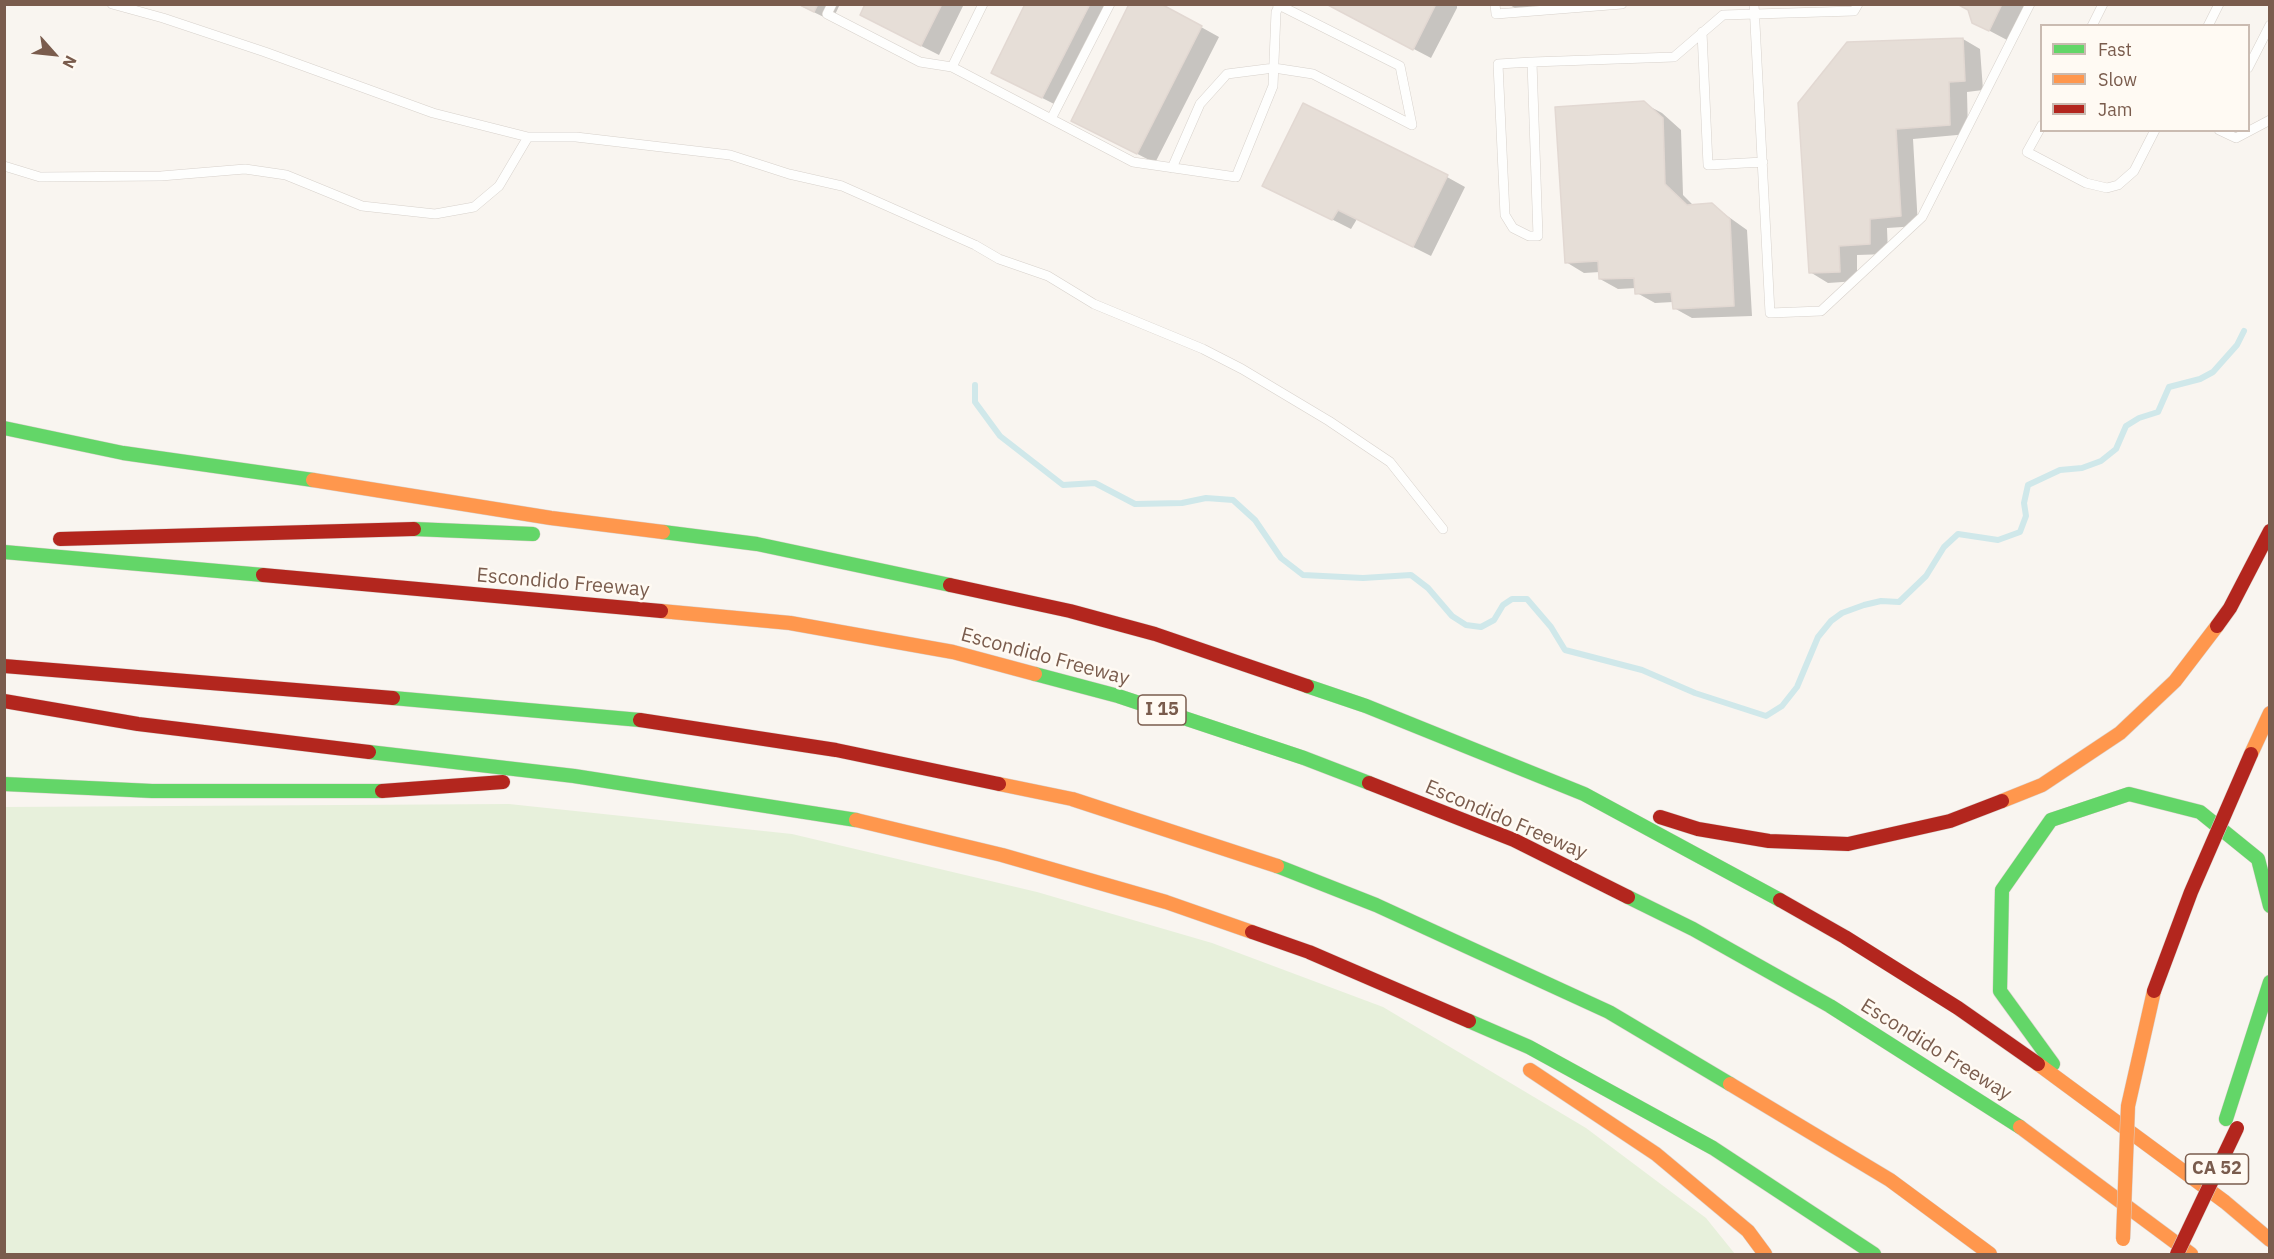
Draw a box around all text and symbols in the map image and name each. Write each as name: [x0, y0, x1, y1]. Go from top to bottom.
north arrow: [24, 24, 84, 84]
legend: [2040, 24, 2250, 132]
text: Fast: [2098, 38, 2132, 61]
text: N: [58, 52, 82, 72]
text: Slow: [2098, 68, 2137, 91]
text: Jam: [2098, 98, 2133, 121]
street label: Escondido Freeway: [475, 563, 651, 603]
street label: Escondido Freeway: [958, 623, 1132, 691]
road number: I 15: [1138, 695, 1186, 725]
street label: Escondido Freeway: [1421, 775, 1591, 865]
street label: Escondido Freeway: [1856, 994, 2016, 1106]
road number: CA 52: [2186, 1154, 2248, 1184]

